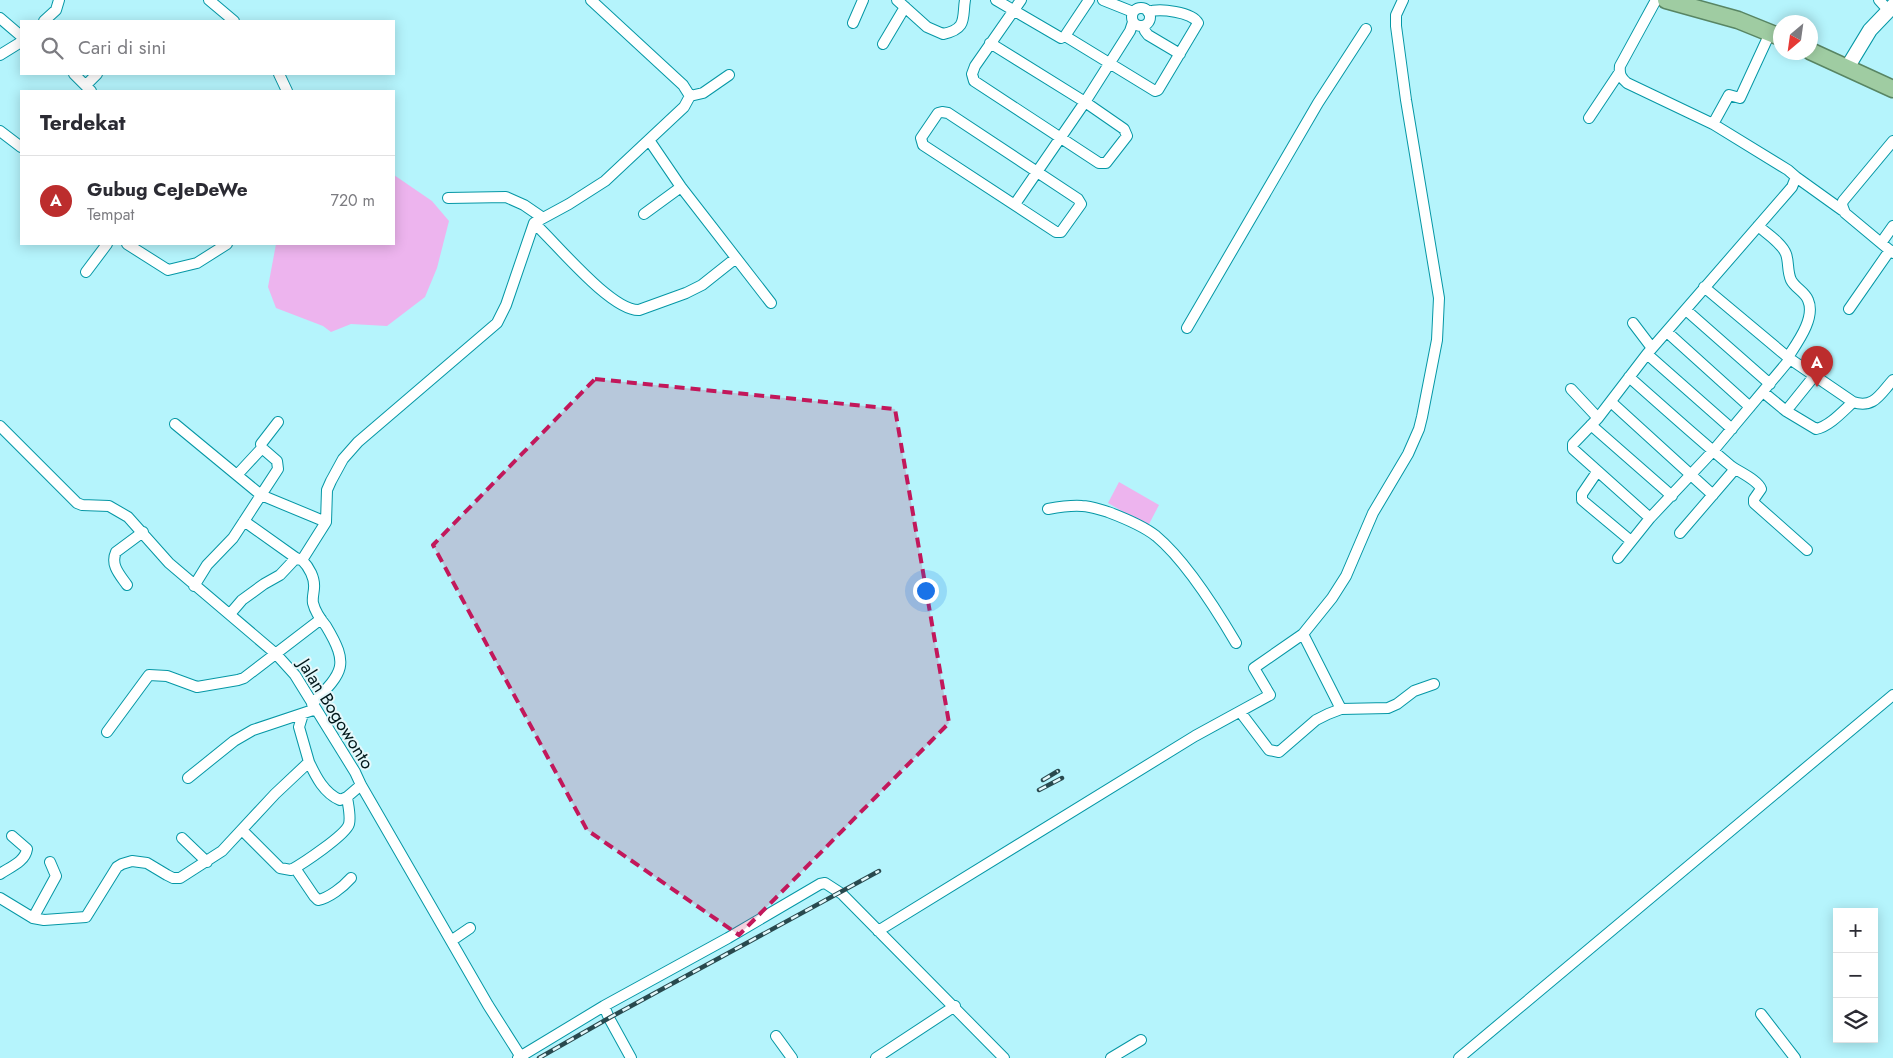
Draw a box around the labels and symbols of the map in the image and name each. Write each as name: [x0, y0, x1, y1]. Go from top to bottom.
north arrow: [1773, 15, 1818, 60]
pin: A: [1801, 346, 1833, 387]
your location: [913, 578, 939, 604]
street label: Jalan Bogowonto: [291, 652, 380, 774]

